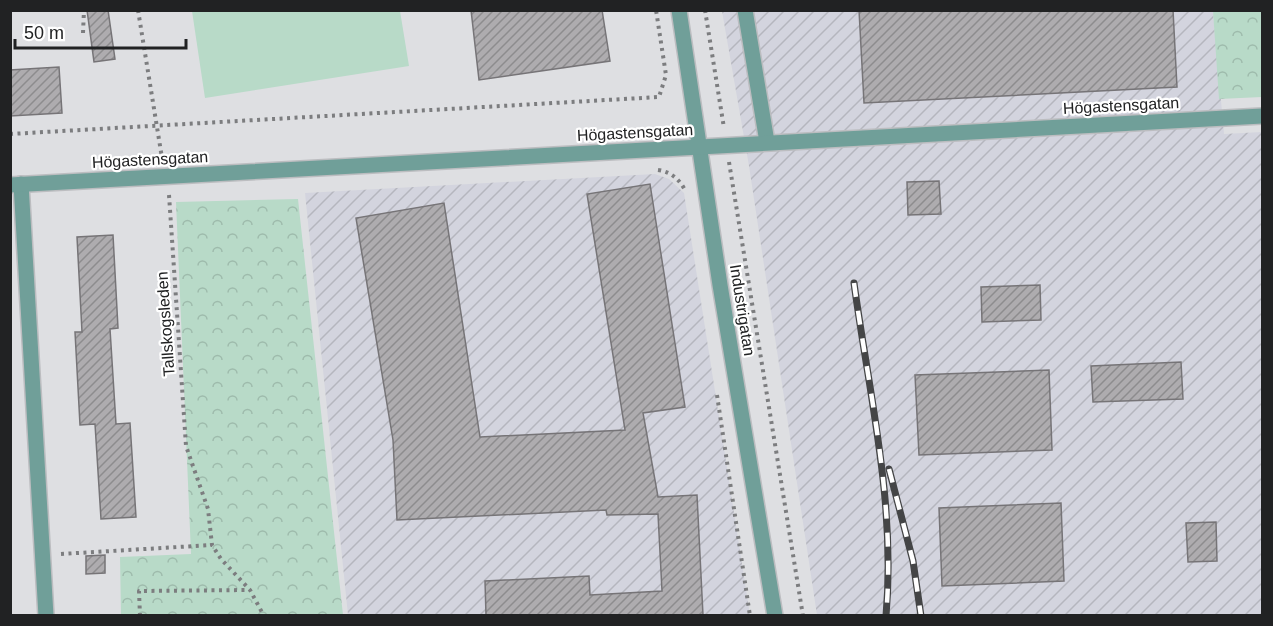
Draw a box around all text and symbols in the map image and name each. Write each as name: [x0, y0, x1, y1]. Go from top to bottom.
scale bar: [15, 12, 186, 50]
text: 50 m: [24, 23, 64, 43]
street label: Högastensgatan: [1062, 94, 1180, 117]
street label: Högastensgatan: [576, 121, 694, 144]
street label: Högastensgatan: [91, 148, 209, 171]
street label: Industrigatan: [727, 263, 758, 357]
street label: Tallskogsleden: [153, 271, 178, 377]

